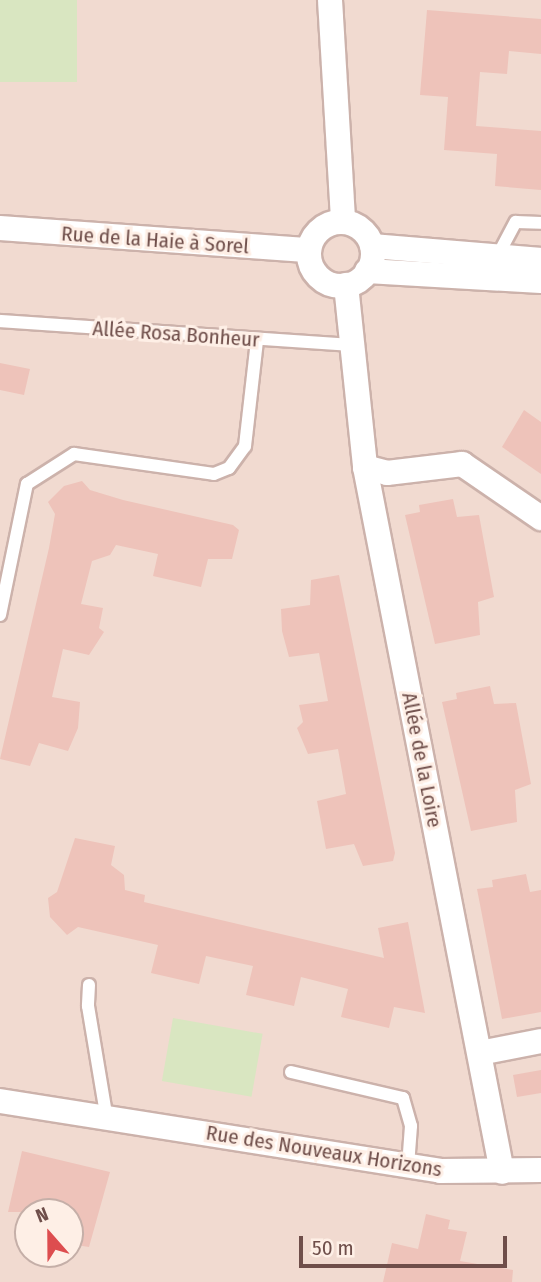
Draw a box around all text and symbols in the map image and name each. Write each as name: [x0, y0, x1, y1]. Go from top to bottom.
street label: Rue de la Haie à Sorel: [60, 221, 250, 259]
street label: Allée Rosa Bonheur: [92, 316, 260, 352]
street label: Allée de la Loire: [397, 690, 447, 830]
street label: Rue des Nouveaux Horizons: [204, 1120, 444, 1182]
north arrow: [14, 1198, 84, 1268]
text: N: [33, 1202, 51, 1228]
scale bar: [303, 1222, 511, 1266]
text: 50 m: [312, 1235, 354, 1261]

